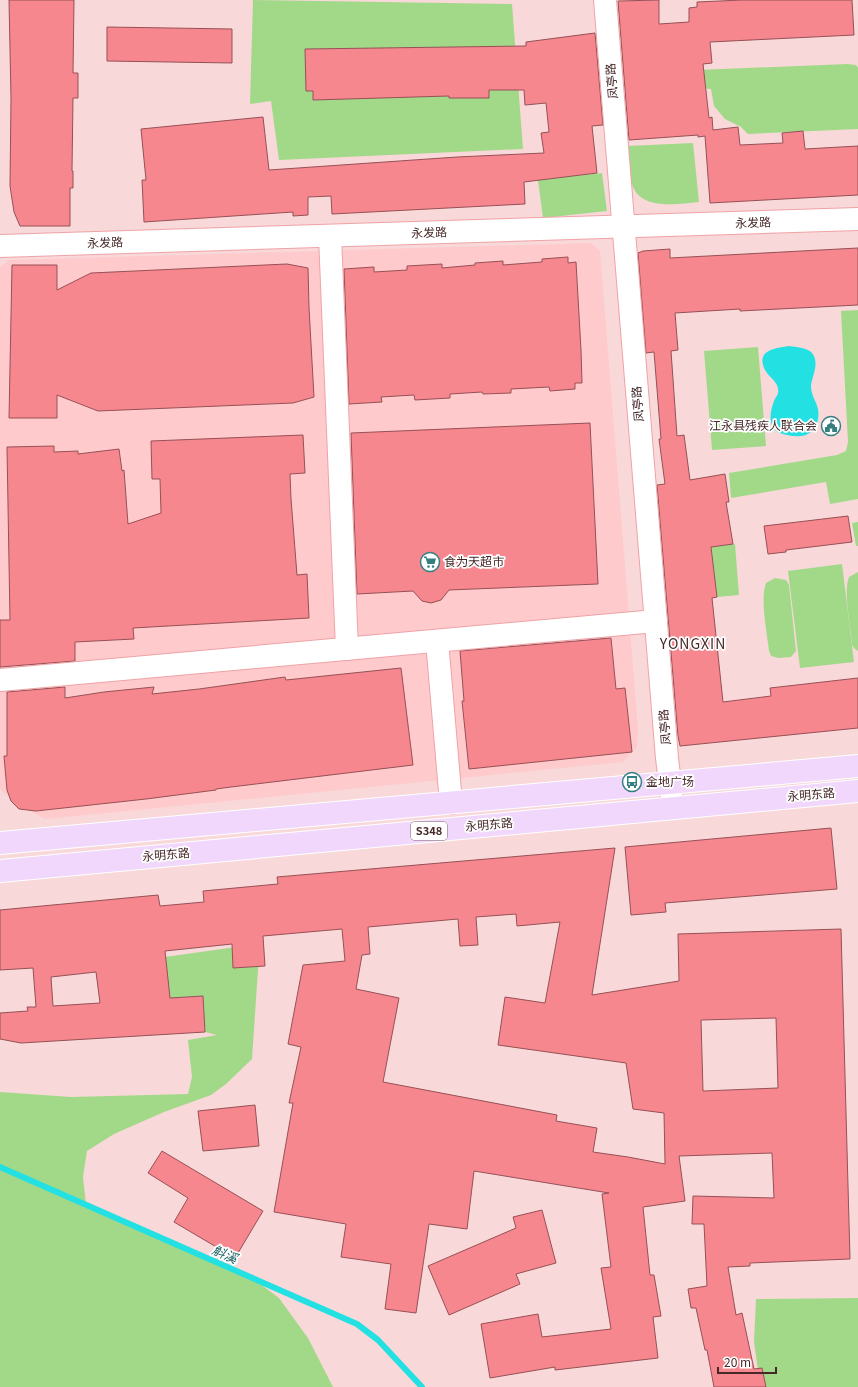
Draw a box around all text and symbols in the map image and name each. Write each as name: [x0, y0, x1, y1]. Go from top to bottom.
street label: 凤亭路: [600, 62, 621, 100]
street label: 永发路: [735, 212, 771, 231]
street label: 永发路: [411, 222, 447, 241]
street label: 永发路: [87, 232, 123, 251]
street label: 凤亭路: [626, 385, 647, 423]
public building icon: 江永县残疾人联合会: [820, 415, 842, 437]
place label: 江永县残疾人联合会: [709, 416, 817, 433]
supermarket icon: 食为天超市: [419, 551, 441, 573]
place label: 食为天超市: [444, 552, 504, 569]
district label: YONGXIN: [659, 633, 726, 653]
street label: 凤亭路: [653, 708, 674, 746]
bus stop icon: 金地广场: [621, 771, 643, 793]
place label: 金地广场: [646, 772, 694, 789]
street label: 永明东路: [786, 783, 836, 804]
street label: 永明东路: [464, 813, 514, 834]
road number: S348: [411, 822, 447, 840]
street label: 永明东路: [141, 843, 191, 864]
water label: 斛溪: [209, 1240, 243, 1268]
scale bar: [718, 1349, 776, 1375]
text: 20 m: [724, 1353, 751, 1370]

